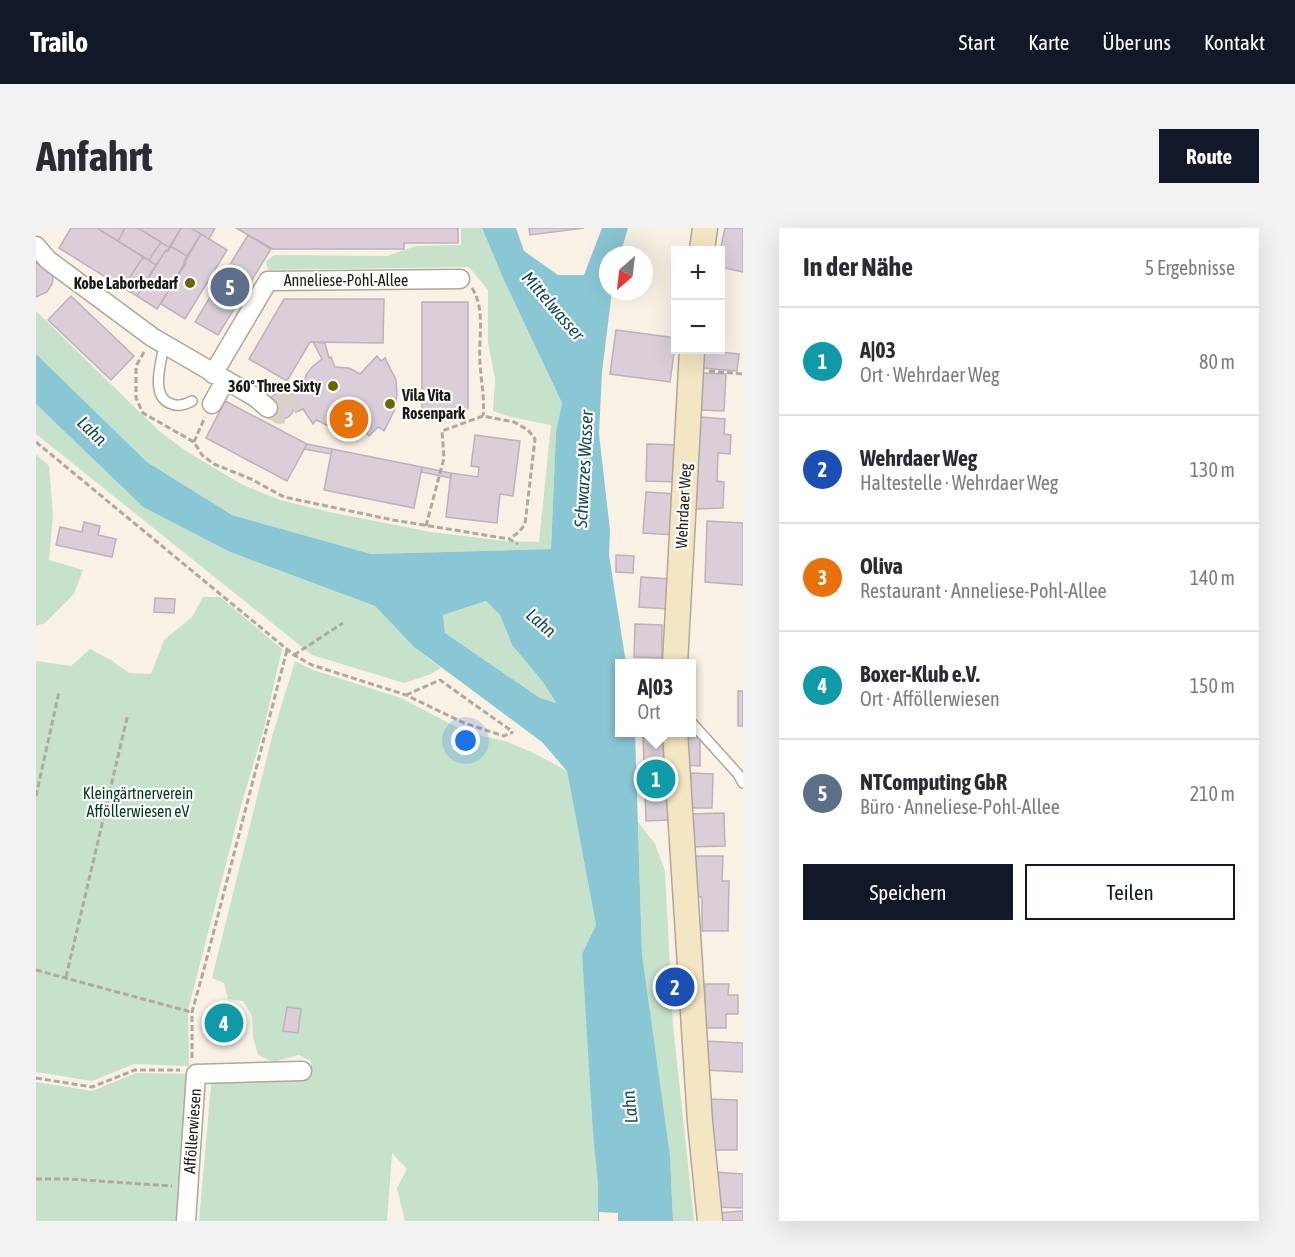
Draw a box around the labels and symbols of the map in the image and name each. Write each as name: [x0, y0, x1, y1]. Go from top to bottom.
north arrow: [599, 246, 653, 300]
pin: 5: [210, 264, 250, 310]
water label: Mittelwasser: [518, 267, 589, 345]
street label: Anneliese-Pohl-Allee: [284, 271, 408, 289]
place label: Kobe Laborbedarf: [74, 274, 179, 292]
marker: Kobe Laborbedarf: [183, 276, 197, 290]
place label: 360° Three Sixty: [228, 377, 321, 395]
marker: 360° Three Sixty: [326, 379, 340, 393]
place label: Vila Vita Rosenpark: [401, 386, 466, 422]
pin: 3: [330, 396, 368, 441]
marker: Vila Vita Rosenpark: [383, 397, 397, 411]
water label: Schwarzes Wasser: [570, 409, 597, 529]
water label: Lahn: [73, 412, 112, 450]
street label: Wehrdaer Weg: [672, 463, 695, 549]
water label: Lahn: [522, 604, 561, 641]
your location: [451, 726, 480, 755]
pin: 1: [636, 756, 676, 802]
park label: Kleingärtnerverein Afföllerwiesen eV: [83, 784, 193, 820]
pin: 2: [656, 964, 694, 1010]
pin: 4: [204, 1000, 243, 1046]
street label: Afföllerwiesen: [180, 1088, 204, 1174]
water label: Lahn: [617, 1089, 642, 1124]

